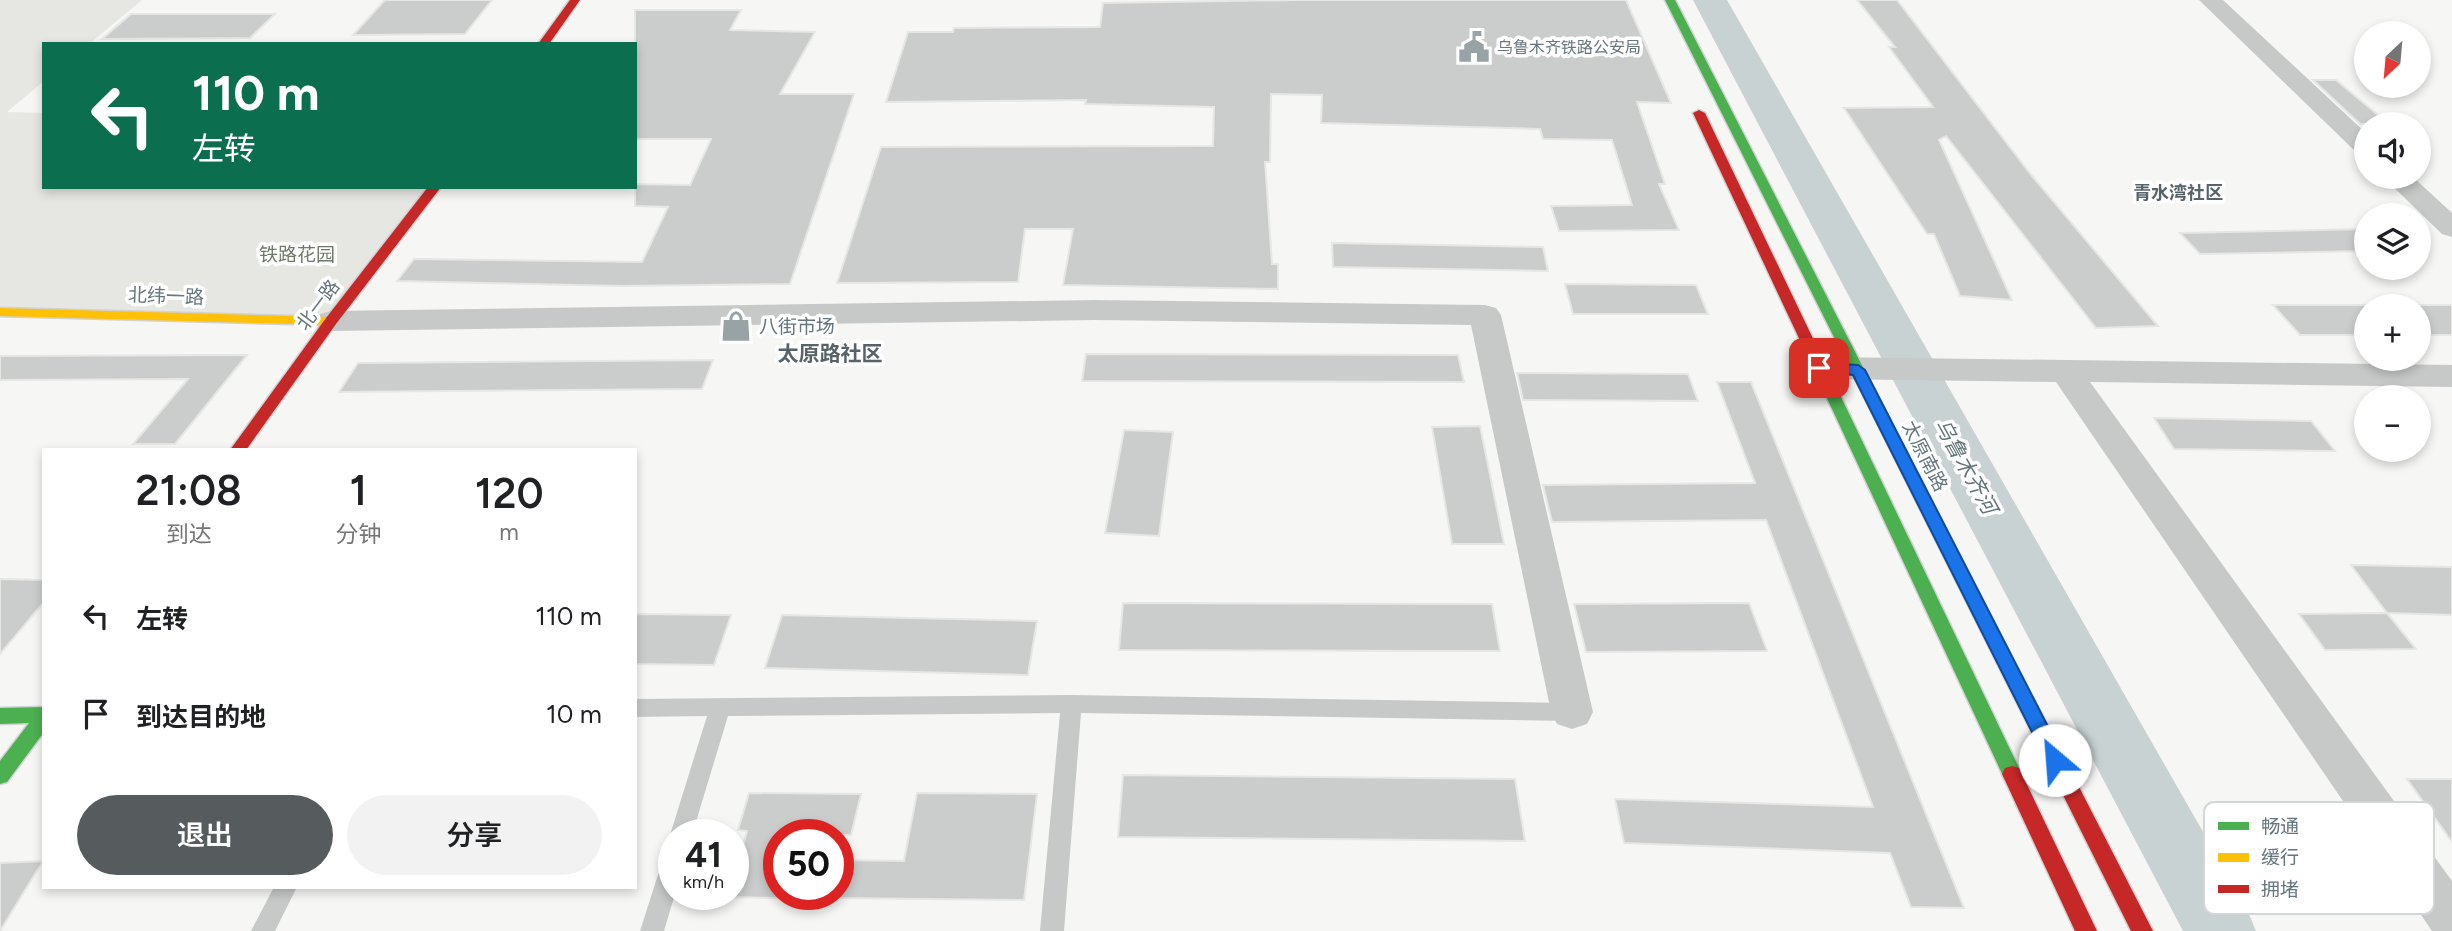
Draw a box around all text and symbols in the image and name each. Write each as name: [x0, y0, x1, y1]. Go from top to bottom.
north arrow: [2354, 21, 2431, 98]
map controls: [2354, 21, 2431, 462]
public building icon: 乌鲁木齐铁路公安局: [1457, 30, 1491, 64]
place label: 乌鲁木齐铁路公安局: [1497, 38, 1641, 57]
text: 110 m: [192, 63, 320, 122]
icon: left: [77, 70, 168, 161]
button: sound: [2354, 112, 2431, 189]
text: 左转: [192, 130, 256, 168]
district label: 青水湾社区: [2133, 182, 2223, 204]
button: layers: [2354, 203, 2431, 280]
park label: 铁路花园: [259, 243, 335, 266]
street label: 北一路: [292, 275, 344, 335]
street label: 北纬一路: [128, 283, 204, 309]
button: +: [2354, 294, 2431, 371]
shop icon: 八街市场: [719, 309, 753, 343]
place label: 八街市场: [759, 315, 835, 338]
pin: [1789, 338, 1849, 398]
district label: 太原路社区: [778, 341, 883, 366]
icon: arrive: [1800, 349, 1838, 387]
button: −: [2354, 385, 2431, 462]
water label: 乌鲁木齐河: [1930, 414, 2004, 521]
street label: 太原南路: [1897, 417, 1953, 495]
text: 21:08: [136, 465, 242, 516]
text: 1: [349, 465, 367, 516]
text: 120: [475, 468, 543, 519]
text: m: [499, 518, 519, 546]
text: 到达: [166, 520, 212, 548]
text: 分钟: [335, 520, 381, 548]
icon: left: [77, 597, 115, 635]
text: 110 m: [535, 600, 602, 632]
text: 左转: [136, 603, 188, 635]
icon: arrive: [77, 695, 115, 733]
text: 10 m: [546, 698, 602, 730]
text: 到达目的地: [136, 701, 266, 733]
position arrow: [2018, 723, 2092, 797]
button: 退出: [77, 795, 333, 875]
button: 分享: [347, 795, 602, 875]
legend: [2204, 802, 2434, 914]
text: 畅通: [2261, 815, 2299, 838]
speed limit sign: 50: [763, 819, 854, 910]
text: 41: [685, 834, 722, 876]
text: 缓行: [2261, 846, 2299, 869]
text: km/h: [683, 871, 724, 893]
text: 拥堵: [2261, 878, 2299, 901]

